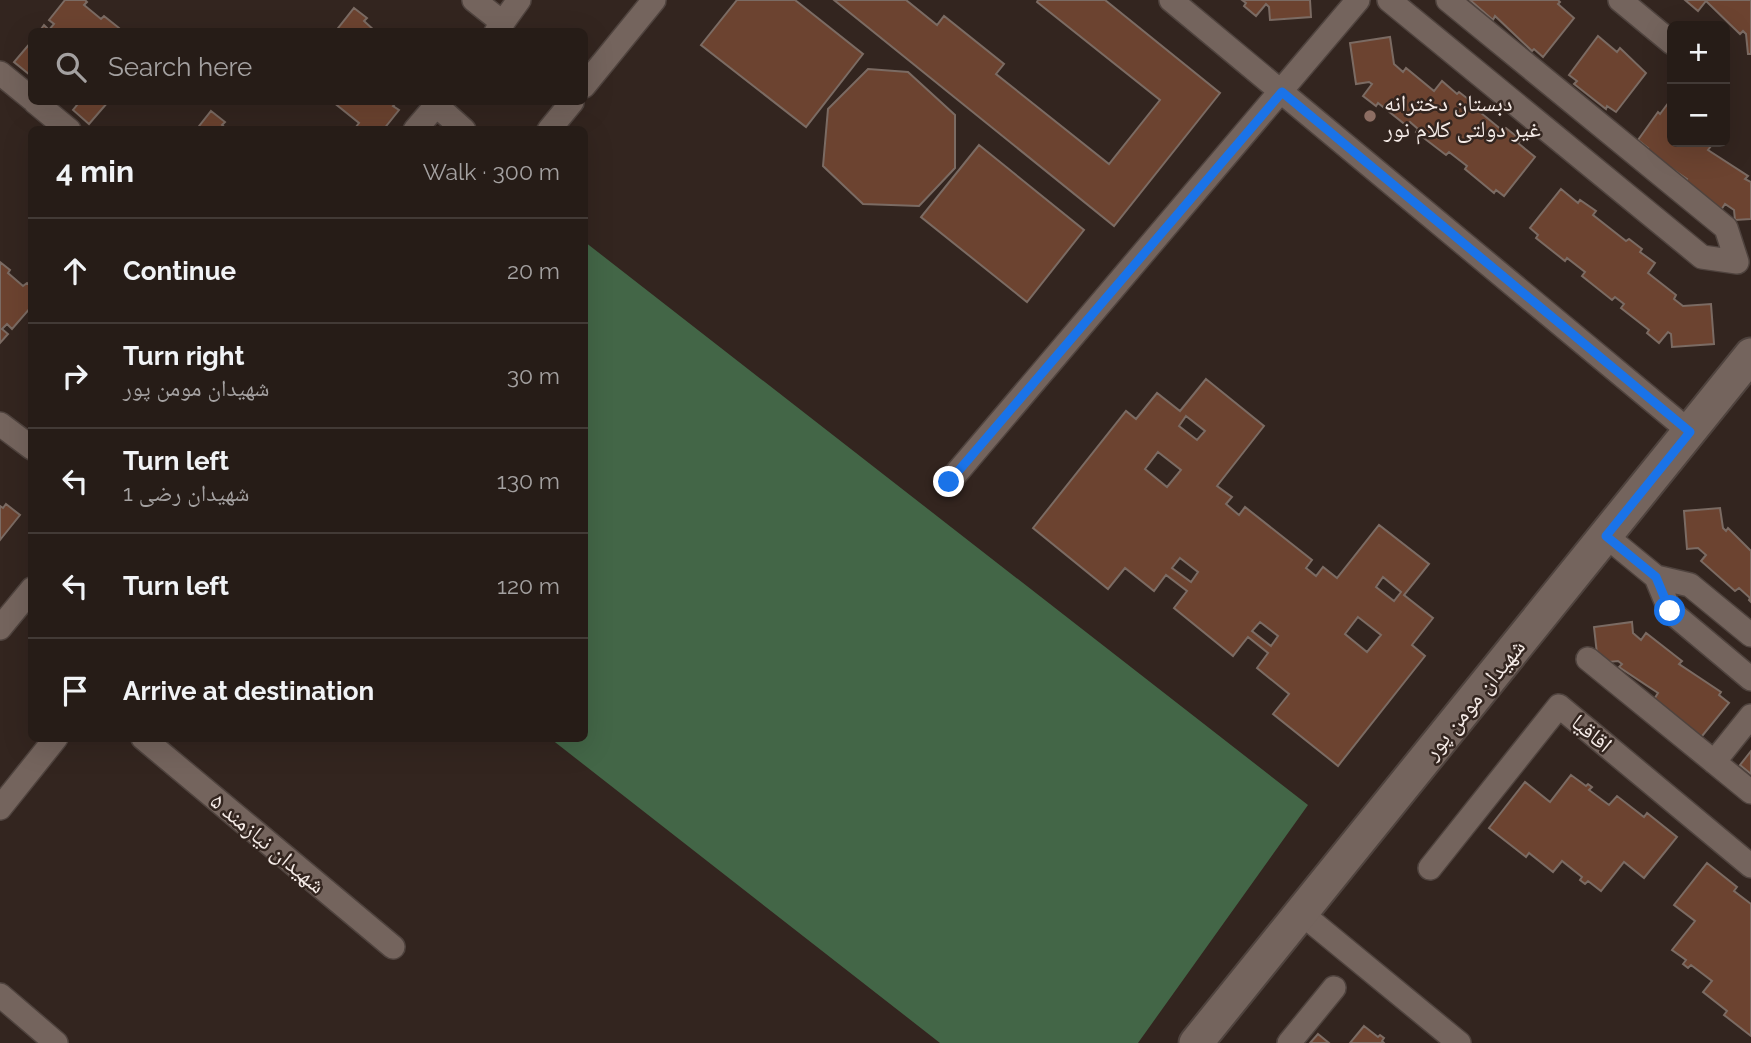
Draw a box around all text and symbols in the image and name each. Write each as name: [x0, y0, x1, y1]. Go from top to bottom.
map controls: [1667, 21, 1730, 147]
button: +: [1667, 21, 1730, 84]
search box: [28, 28, 588, 105]
icon: search: [52, 48, 90, 86]
text: Search here: [108, 52, 252, 82]
button: −: [1667, 84, 1730, 147]
place label: دبستان دخترانه غیر دولتی کلام نور: [1383, 89, 1541, 145]
marker: دبستان دخترانه غیر دولتی کلام نور: [1362, 108, 1378, 124]
text: 4 min: [56, 154, 134, 189]
text: Walk · 300 m: [423, 158, 560, 185]
icon: ahead: [56, 252, 94, 290]
text: Continue: [123, 256, 236, 286]
text: 20 m: [507, 257, 560, 284]
text: Turn right: [123, 341, 244, 371]
icon: right: [56, 357, 94, 395]
text: 30 m: [507, 362, 560, 389]
text: شهیدان مومن پور: [123, 374, 270, 401]
text: Turn left: [123, 446, 229, 476]
icon: left: [56, 462, 94, 500]
route end: [933, 466, 964, 497]
text: 130 m: [497, 467, 560, 494]
text: شهیدان رضی 1: [123, 479, 249, 506]
icon: left: [56, 567, 94, 605]
text: Turn left: [123, 571, 229, 601]
text: 120 m: [497, 572, 560, 599]
route start: [1654, 595, 1685, 626]
street label: شهیدان مومن پور: [1416, 633, 1531, 766]
icon: arrive: [56, 672, 94, 710]
text: Arrive at destination: [123, 676, 374, 706]
street label: اقاقیا: [1566, 708, 1618, 758]
street label: شهیدان نیازمند ۵: [205, 787, 331, 899]

